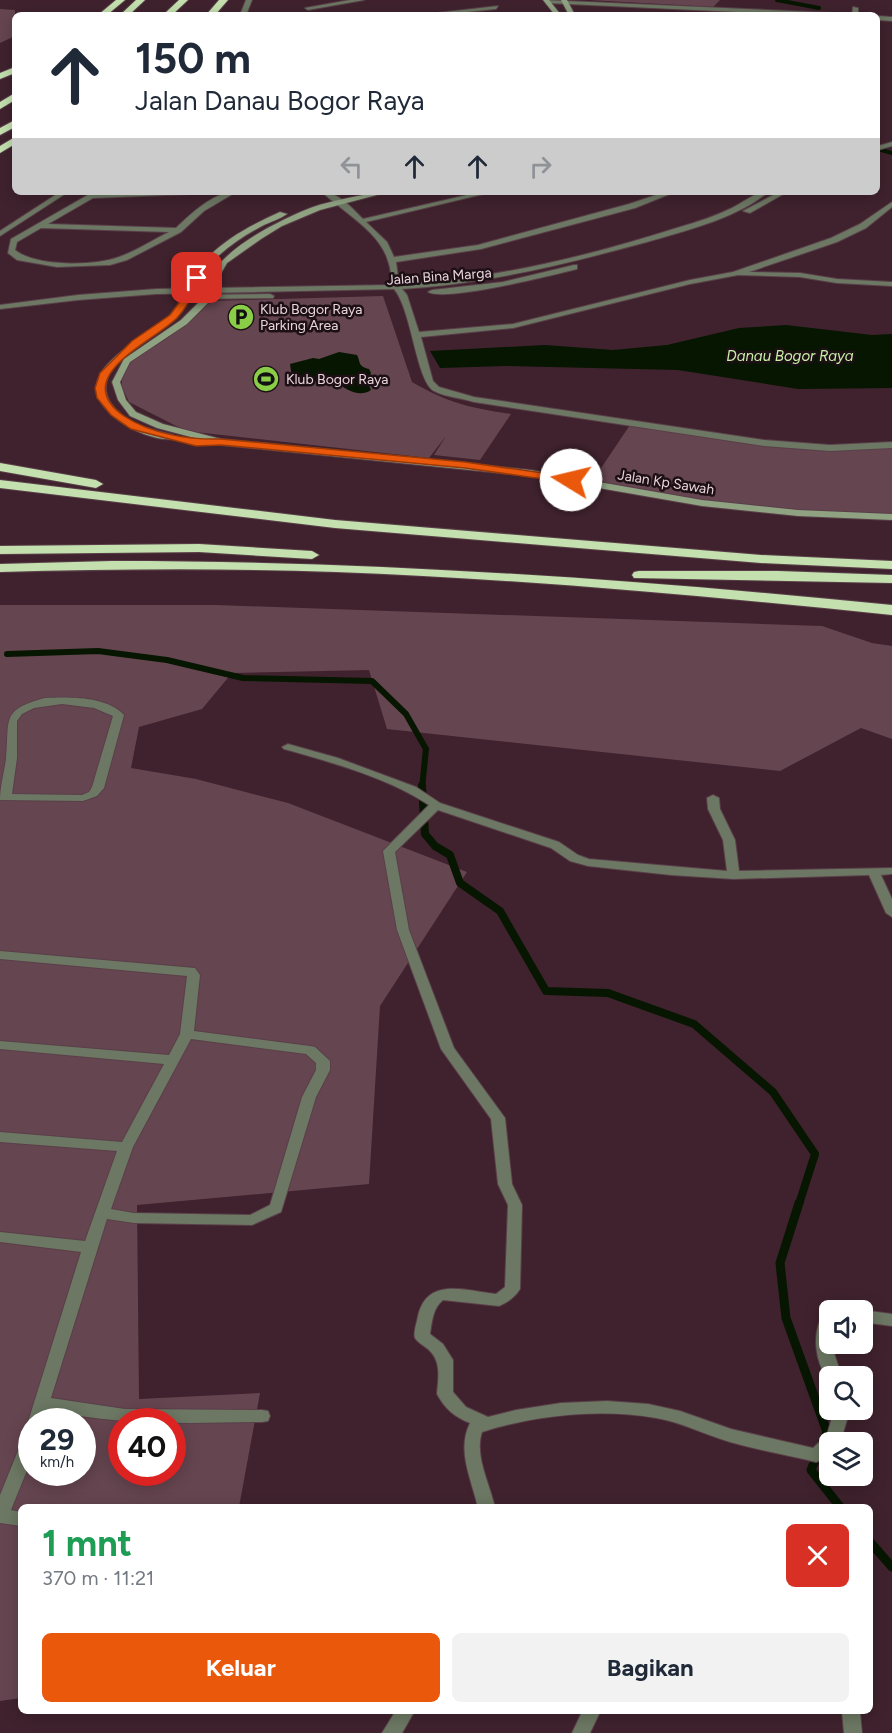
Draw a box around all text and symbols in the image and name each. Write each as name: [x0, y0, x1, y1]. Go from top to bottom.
text: 150 m: [135, 33, 251, 84]
icon: ahead: [36, 36, 114, 114]
text: Jalan Danau Bogor Raya: [135, 84, 425, 117]
icon: left: [335, 150, 368, 183]
icon: ahead: [398, 150, 431, 183]
icon: ahead: [461, 150, 494, 183]
icon: right: [524, 150, 557, 183]
pin: [171, 252, 222, 303]
icon: arrive: [180, 261, 213, 294]
street label: Jalan Bina Marga: [386, 264, 492, 289]
place label: Klub Bogor Raya Parking Area: [260, 301, 362, 334]
parking icon: Klub Bogor Raya Parking Area: [226, 302, 256, 332]
water label: Danau Bogor Raya: [726, 347, 854, 365]
sports icon: Klub Bogor Raya: [251, 364, 281, 394]
place label: Klub Bogor Raya: [286, 371, 388, 388]
position arrow: [539, 448, 603, 512]
street label: Jalan Kp Sawah: [616, 466, 716, 499]
map controls: [819, 1300, 873, 1486]
button: sound: [819, 1300, 873, 1354]
button: search: [819, 1366, 873, 1420]
speed limit sign: 40: [108, 1408, 186, 1486]
text: 29: [40, 1421, 74, 1458]
button: layers: [819, 1432, 873, 1486]
text: km/h: [40, 1453, 74, 1471]
text: 1 mnt: [42, 1522, 132, 1565]
button: close: [786, 1524, 849, 1587]
text: 370 m · 11:21: [42, 1566, 154, 1590]
button: Keluar: [42, 1633, 440, 1702]
button: Bagikan: [452, 1633, 849, 1702]

